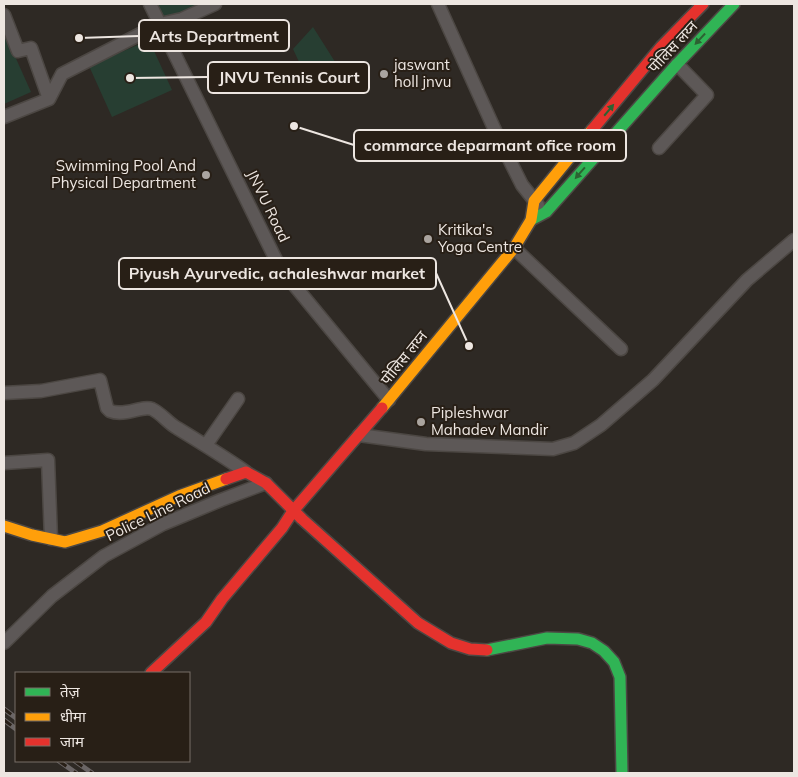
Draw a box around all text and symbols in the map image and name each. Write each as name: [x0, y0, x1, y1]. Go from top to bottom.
street label: पोलिस लय्न: [644, 16, 702, 77]
callout: Arts Department: [139, 20, 289, 51]
text: Arts Department: [149, 26, 279, 46]
one-way arrow: [694, 33, 706, 45]
place label: jaswant holl jnvu: [393, 55, 451, 91]
callout: JNVU Tennis Court: [208, 62, 369, 93]
text: JNVU Tennis Court: [218, 67, 360, 87]
marker: jaswant holl jnvu: [378, 68, 390, 80]
one-way arrow: [603, 104, 614, 117]
callout: commarce deparmant ofice room: [354, 130, 626, 161]
text: commarce deparmant ofice room: [364, 135, 616, 155]
place label: Swimming Pool And Physical Department: [51, 156, 196, 192]
street label: JNVU Road: [243, 166, 294, 245]
one-way arrow: [574, 167, 586, 179]
marker: Swimming Pool And Physical Department: [200, 169, 212, 181]
place label: Kritika's Yoga Centre: [437, 220, 522, 256]
marker: Kritika's Yoga Centre: [422, 233, 434, 245]
callout: Piyush Ayurvedic, achaleshwar market: [119, 258, 436, 289]
text: Piyush Ayurvedic, achaleshwar market: [129, 263, 425, 283]
street label: पोलिस लय्न: [376, 326, 432, 389]
place label: Pipleshwar Mahadev Mandir: [431, 403, 549, 439]
marker: Pipleshwar Mahadev Mandir: [415, 416, 427, 428]
street label: Police Line Road: [102, 478, 213, 545]
legend: [15, 672, 190, 762]
text: तेज़: [60, 682, 81, 701]
text: धीमा: [60, 707, 87, 726]
text: जाम: [60, 732, 85, 751]

